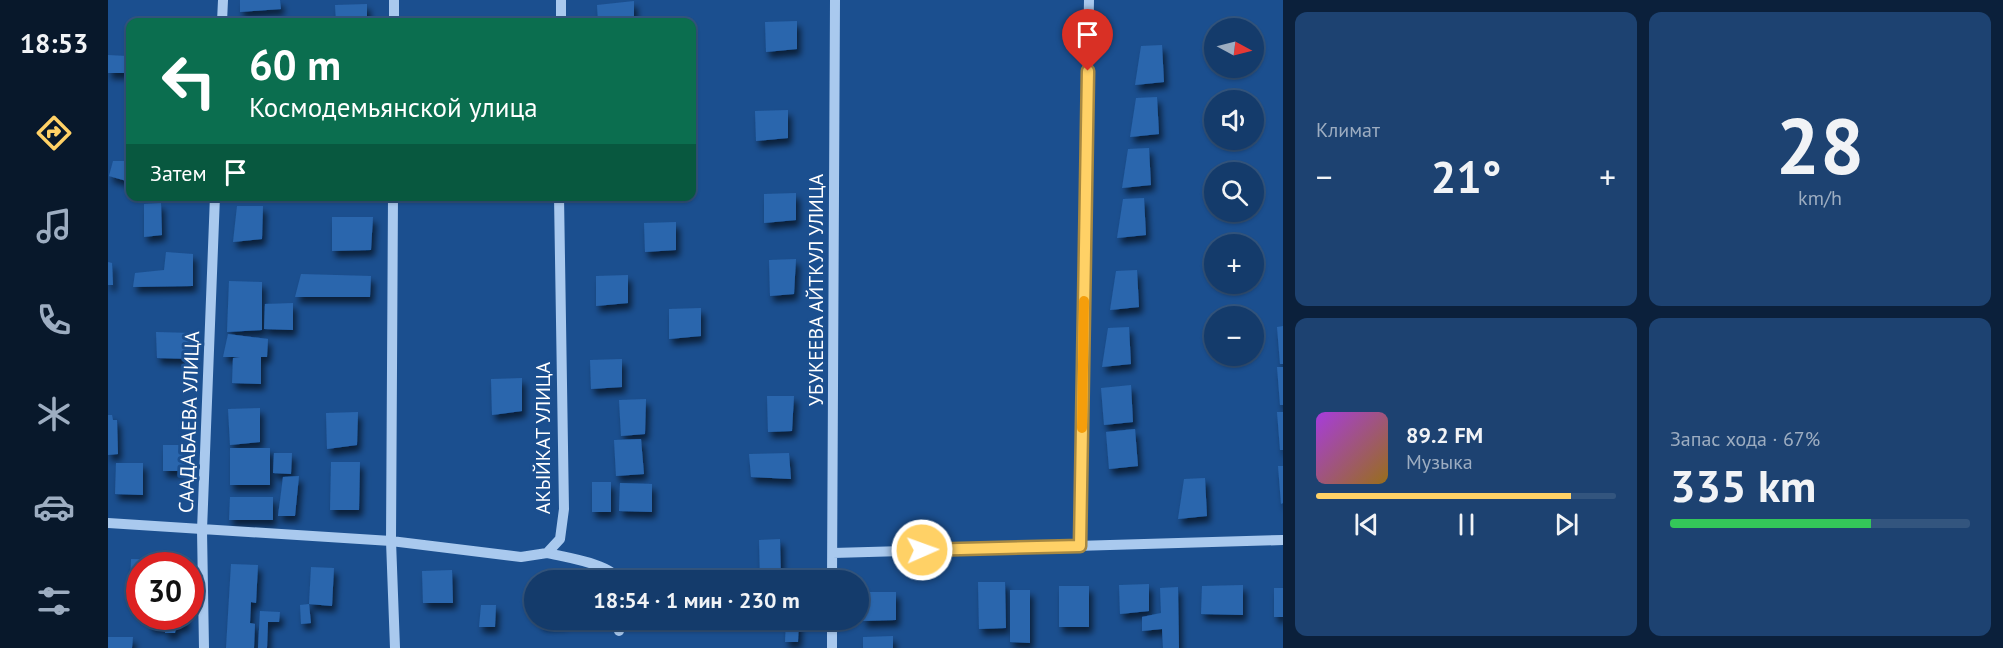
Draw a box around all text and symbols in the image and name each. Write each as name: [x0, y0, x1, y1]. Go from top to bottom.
pin: [1062, 9, 1113, 71]
icon: arrive: [1071, 18, 1104, 51]
north arrow: [1204, 18, 1264, 78]
map controls: [1204, 18, 1264, 366]
text: 18:53: [20, 26, 88, 60]
text: 60 m: [249, 37, 341, 92]
icon: left: [150, 42, 228, 120]
text: Космодемьянской улица: [249, 90, 538, 124]
button: sound: [1204, 90, 1264, 150]
text: 28: [1776, 95, 1864, 196]
icon: directions: [33, 112, 75, 154]
text: Климат: [1316, 117, 1380, 143]
text: 21°: [1431, 147, 1501, 205]
text: −: [1316, 155, 1333, 198]
text: +: [1599, 155, 1616, 198]
icon: arrive: [219, 156, 252, 189]
text: Затем: [150, 159, 207, 187]
button: search: [1204, 162, 1264, 222]
street label: УБУКЕЕВА АЙТКУЛ УЛИЦА: [803, 174, 829, 406]
text: km/h: [1798, 185, 1842, 211]
icon: music: [33, 205, 75, 247]
button: +: [1204, 234, 1264, 294]
icon: phone: [33, 299, 75, 341]
button: −: [1204, 306, 1264, 366]
street label: СААДАБАЕВА УЛИЦА: [173, 330, 205, 513]
street label: АКЫЙКАТ УЛИЦА: [530, 361, 556, 514]
icon: climate: [33, 393, 75, 435]
text: 89.2 FM: [1406, 421, 1483, 449]
text: Запас хода · 67%: [1670, 426, 1820, 452]
text: Музыка: [1406, 449, 1473, 475]
text: 335 km: [1670, 456, 1816, 514]
icon: car: [33, 486, 75, 528]
icon: previous: [1350, 508, 1383, 541]
icon: pause: [1450, 508, 1483, 541]
icon: next: [1550, 508, 1583, 541]
position arrow: [890, 518, 954, 582]
speed limit sign: 30: [126, 552, 204, 630]
icon: filters: [33, 580, 75, 622]
text: 18:54 · 1 мин · 230 m: [593, 586, 800, 614]

